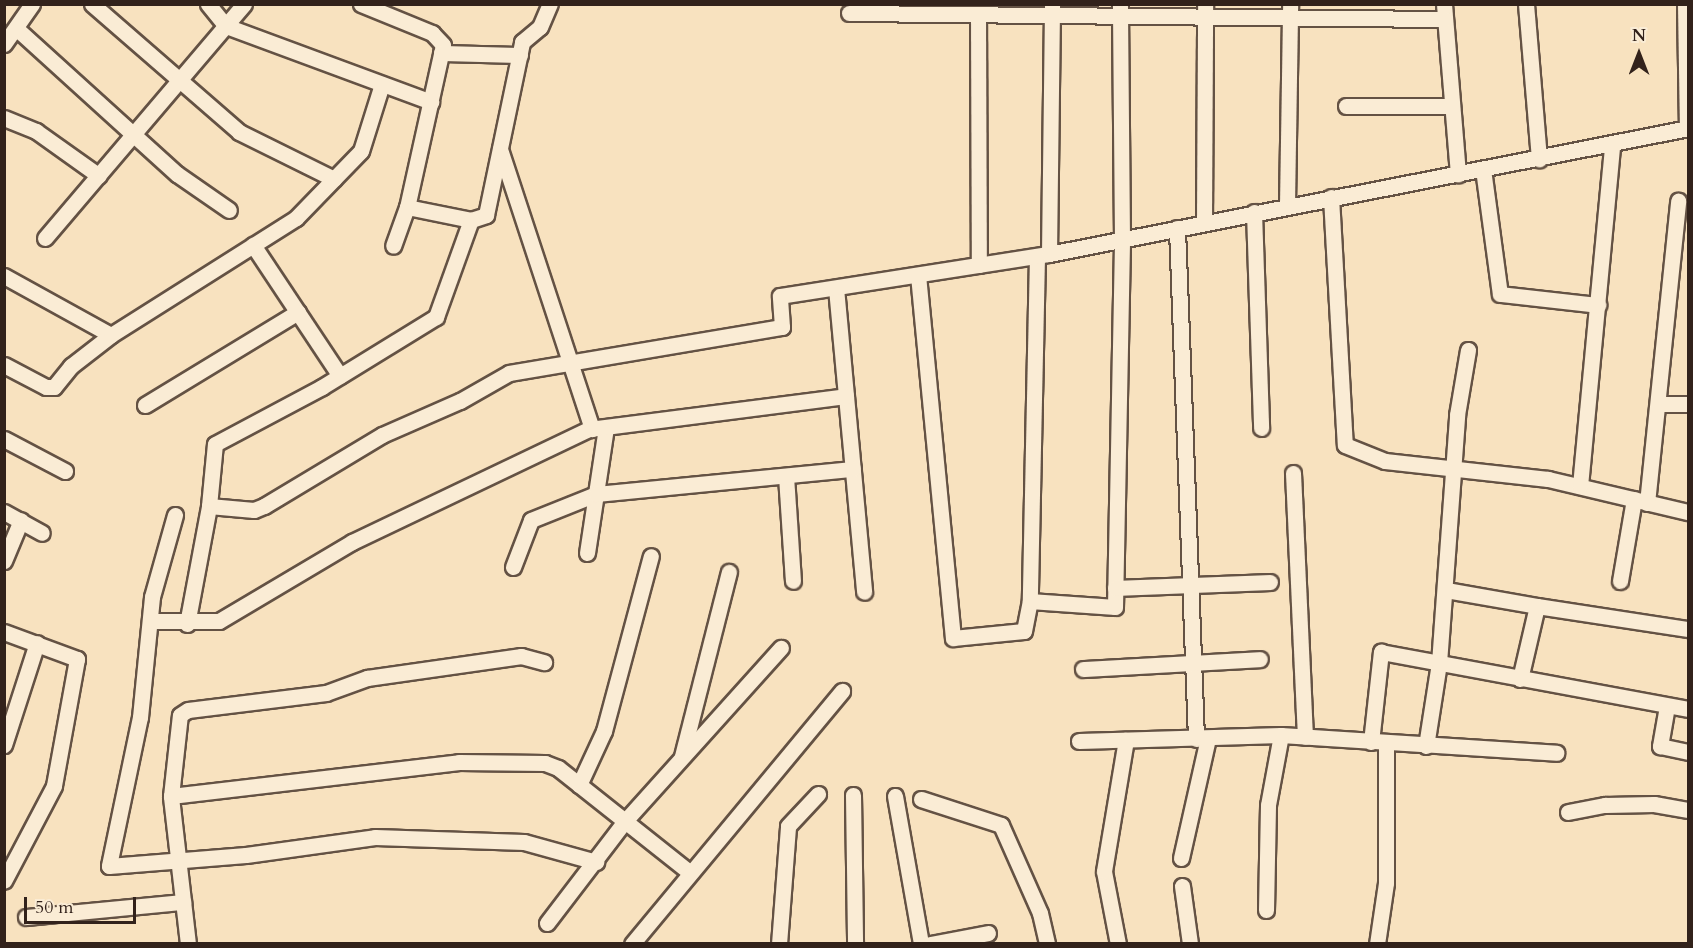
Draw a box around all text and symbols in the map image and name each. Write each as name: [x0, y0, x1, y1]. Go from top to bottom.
north arrow: [1609, 24, 1669, 84]
text: N: [1632, 25, 1646, 47]
scale bar: [27, 885, 140, 923]
text: 50 m: [35, 895, 74, 920]

